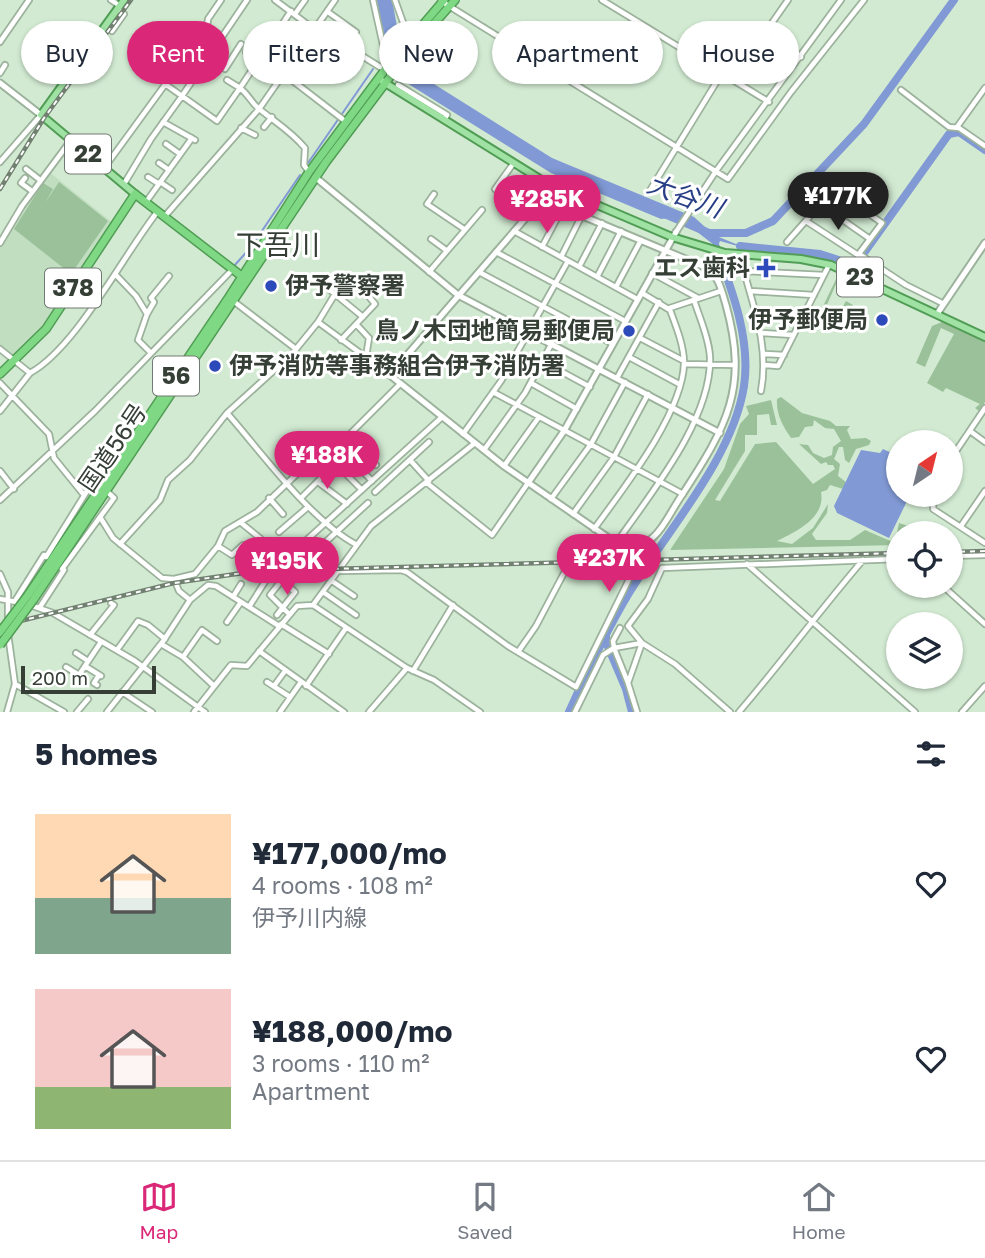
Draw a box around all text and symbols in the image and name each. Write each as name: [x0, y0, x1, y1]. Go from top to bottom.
chip: Buy: [21, 21, 113, 84]
chip: Rent: [127, 21, 229, 84]
chip: Filters: [243, 21, 365, 84]
chip: New: [379, 21, 478, 84]
chip: Apartment: [492, 21, 663, 84]
chip: House: [677, 21, 799, 84]
road number: 22: [65, 134, 111, 174]
water label: 大谷川: [643, 168, 730, 224]
pin: ¥177K: [789, 173, 887, 232]
pin: ¥285K: [498, 176, 596, 235]
text: ¥177K: [804, 181, 872, 209]
text: ¥285K: [510, 184, 584, 212]
district label: 下吾川: [236, 228, 320, 261]
place label: エス歯科: [654, 252, 750, 281]
marker: エス歯科: [756, 258, 776, 278]
road number: 23: [837, 258, 883, 296]
road number: 378: [45, 268, 101, 308]
place label: 伊予警察署: [285, 270, 405, 299]
marker: 伊予警察署: [263, 278, 279, 294]
place label: 伊予郵便局: [748, 304, 868, 333]
marker: 伊予郵便局: [874, 312, 890, 328]
place label: 鳥ノ木団地簡易郵便局: [375, 315, 615, 344]
marker: 鳥ノ木団地簡易郵便局: [621, 323, 637, 339]
place label: 伊予消防等事務組合伊予消防署: [229, 350, 565, 379]
road number: 56: [153, 356, 199, 396]
marker: 伊予消防等事務組合伊予消防署: [207, 358, 223, 374]
street label: 国道56号: [72, 397, 152, 497]
north arrow: [886, 430, 962, 508]
map controls: [886, 430, 963, 689]
pin: ¥188K: [278, 432, 376, 491]
text: ¥188K: [290, 440, 364, 468]
button: locate: [886, 521, 963, 598]
pin: ¥237K: [560, 534, 658, 594]
pin: ¥195K: [238, 538, 336, 597]
text: ¥237K: [573, 543, 645, 571]
text: ¥195K: [251, 546, 323, 574]
button: layers: [886, 612, 963, 689]
scale bar: [21, 663, 156, 695]
text: 200 m: [32, 666, 88, 689]
icon: filters: [912, 735, 950, 773]
text: 5 homes: [35, 736, 158, 772]
text: ¥177,000/mo: [252, 835, 447, 871]
icon: home: [91, 842, 175, 926]
icon: heart: [912, 865, 950, 903]
text: 4 rooms · 108 m²: [252, 871, 433, 899]
text: 伊予川内線: [252, 903, 367, 931]
text: ¥188,000/mo: [252, 1013, 452, 1049]
icon: home: [91, 1017, 175, 1101]
icon: heart: [912, 1040, 950, 1078]
text: 3 rooms · 110 m²: [252, 1049, 429, 1077]
text: Apartment: [252, 1077, 370, 1105]
tab: Map: [140, 1178, 178, 1243]
tab: Saved: [457, 1178, 513, 1243]
tab: Home: [792, 1178, 845, 1243]

